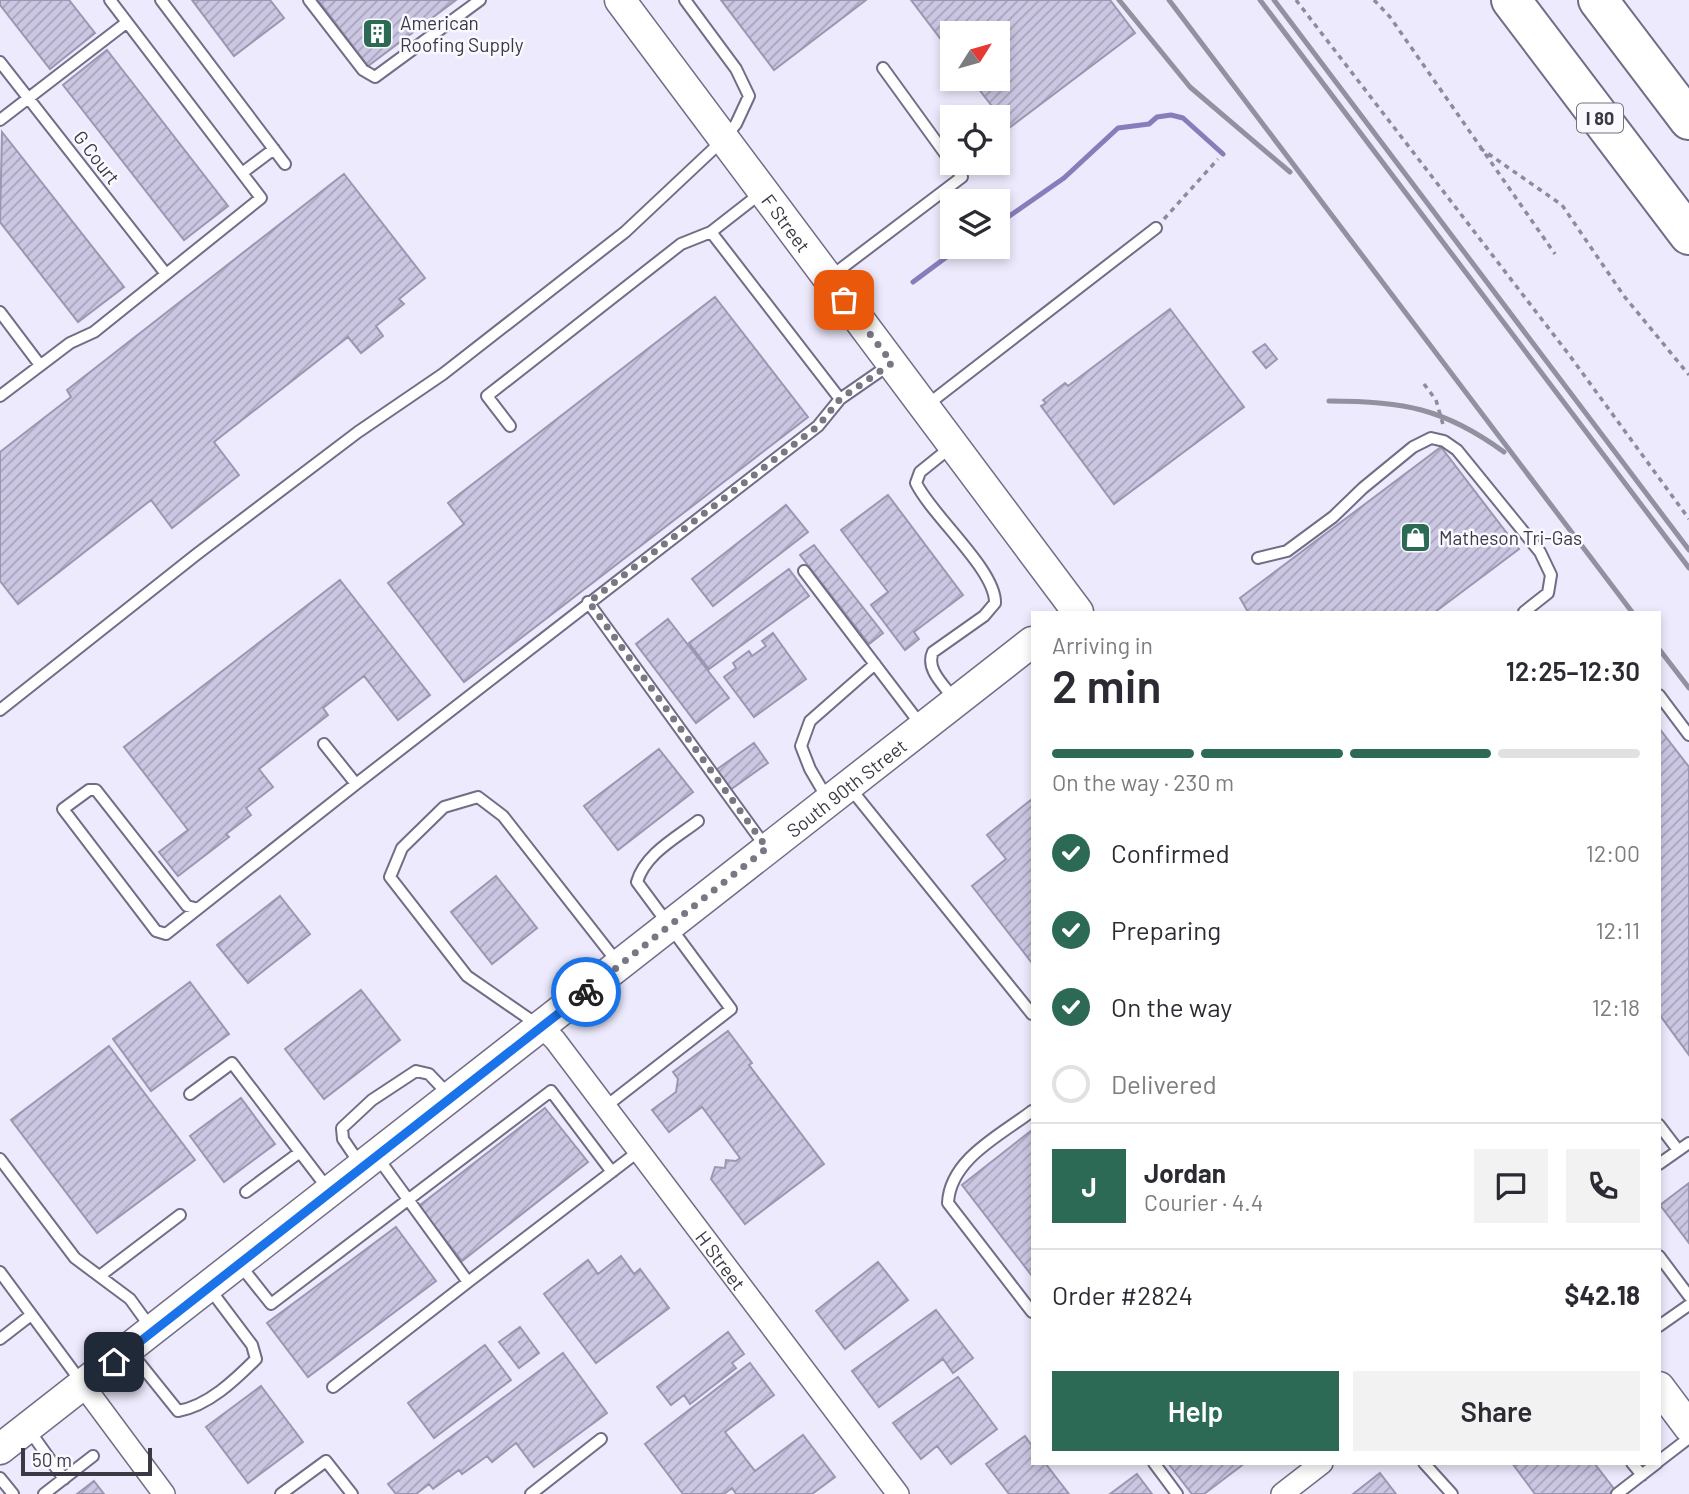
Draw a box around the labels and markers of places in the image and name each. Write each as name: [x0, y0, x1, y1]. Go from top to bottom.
place label: American Roofing Supply: [400, 11, 524, 56]
building icon: American Roofing Supply: [360, 16, 394, 50]
pin: [814, 270, 874, 330]
shop icon: Matheson Tri-Gas: [1399, 520, 1433, 554]
place label: Matheson Tri-Gas: [1439, 526, 1582, 549]
pin: [84, 1332, 144, 1392]

